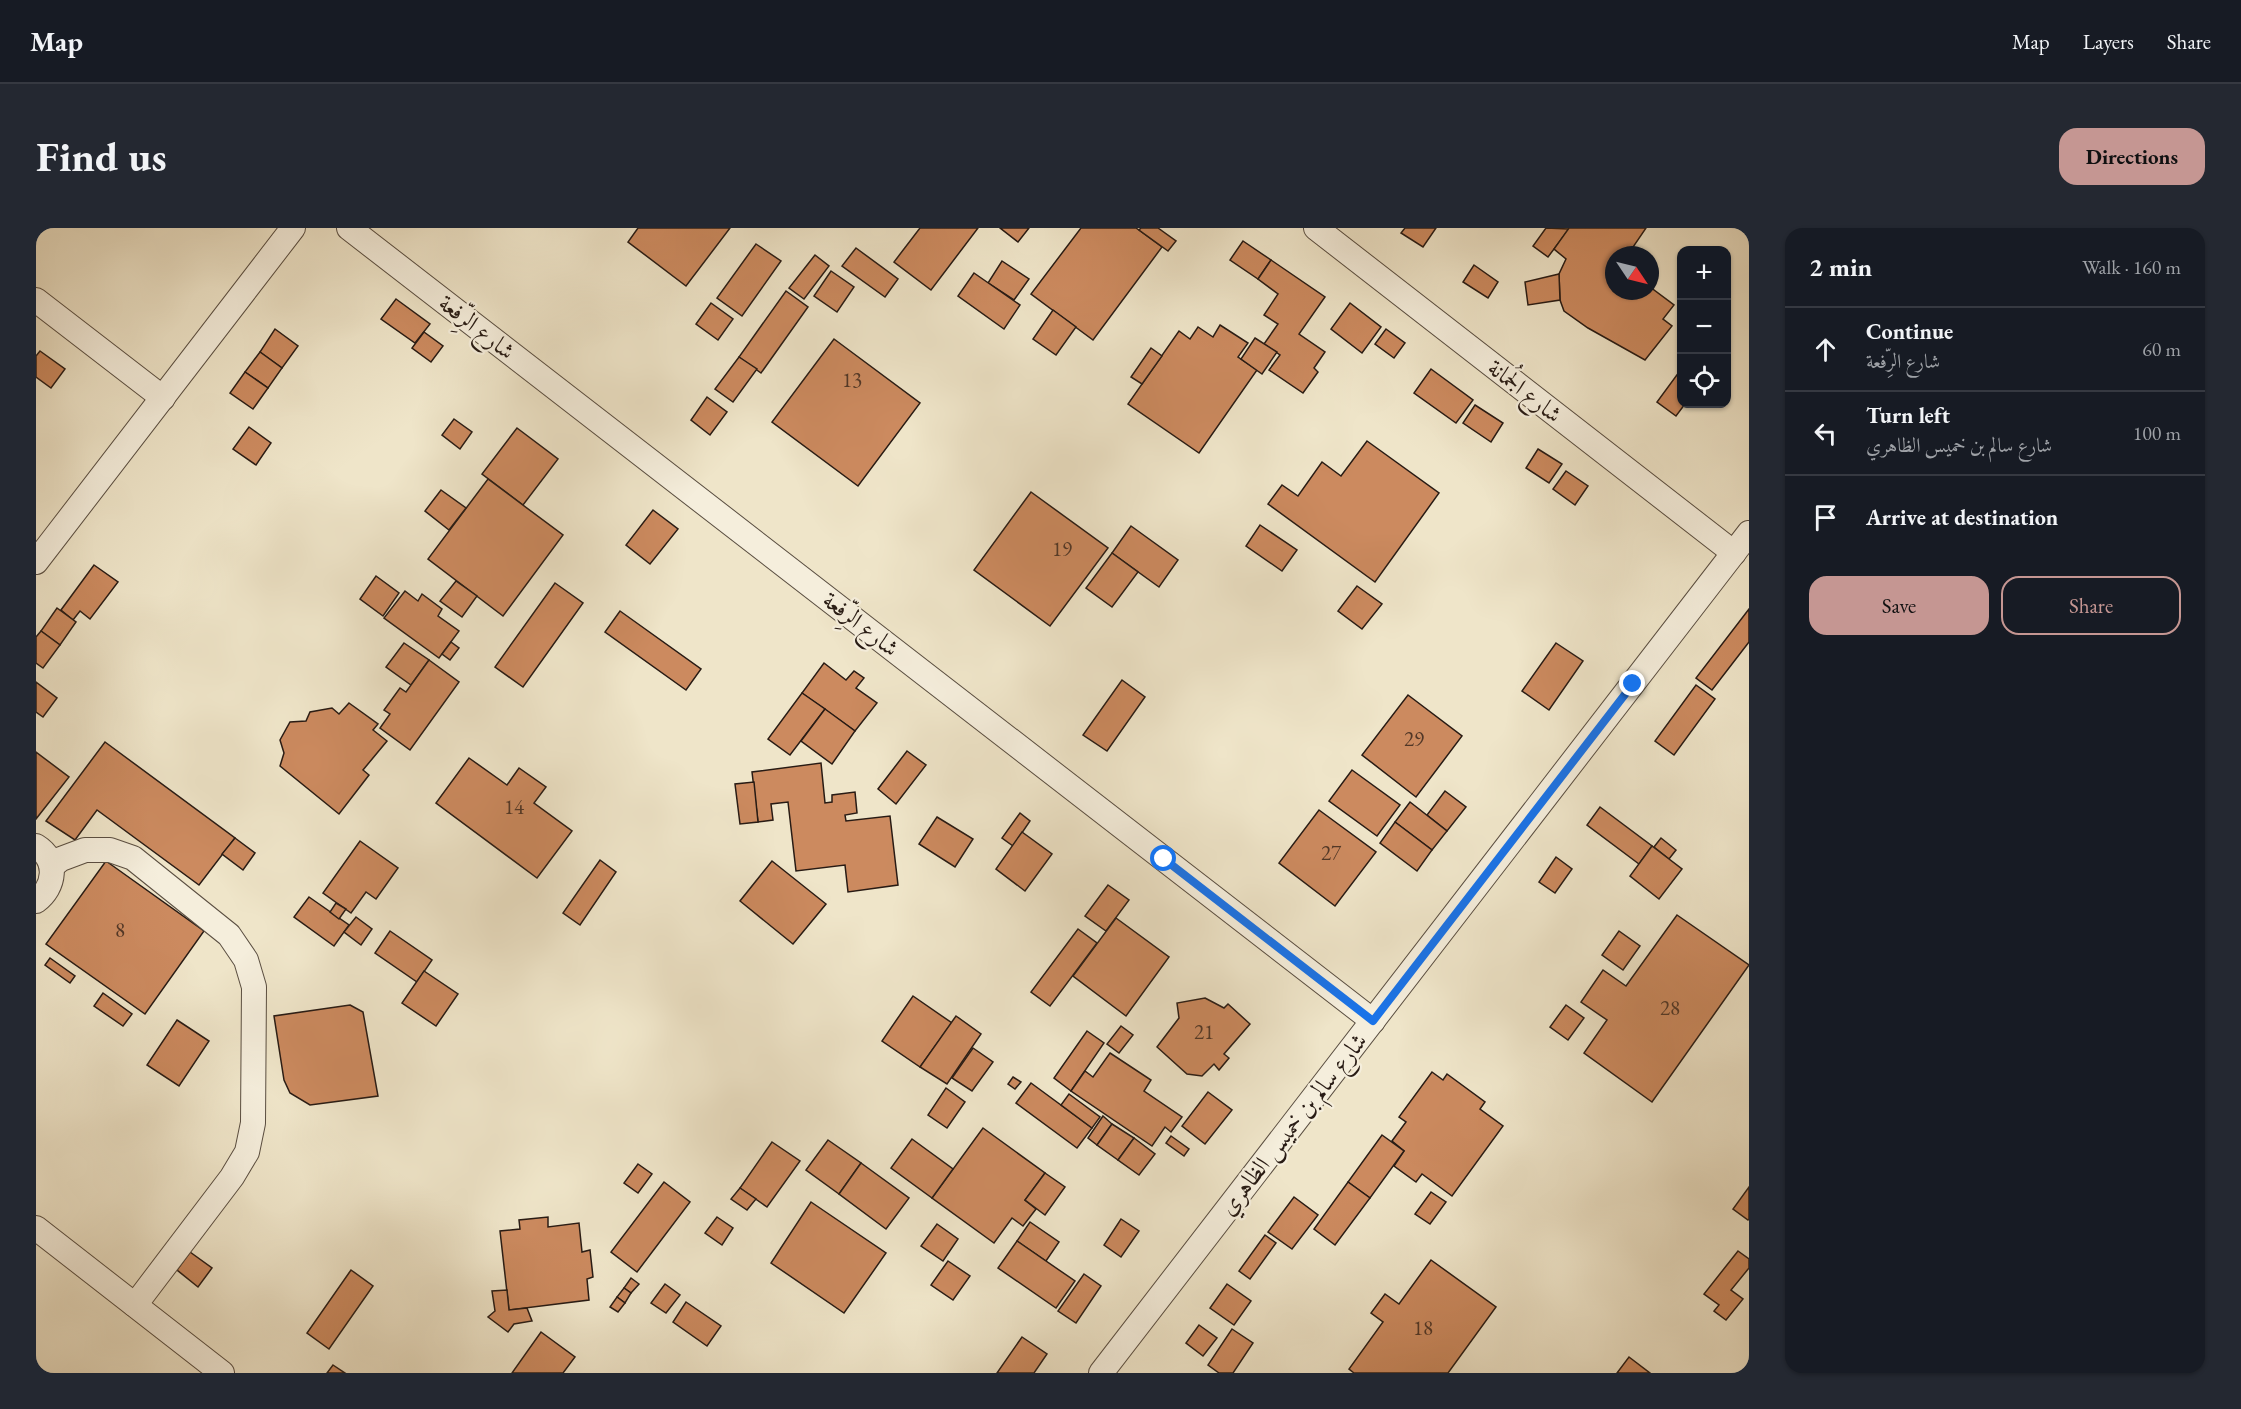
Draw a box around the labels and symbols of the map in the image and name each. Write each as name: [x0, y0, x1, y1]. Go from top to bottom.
north arrow: [1605, 246, 1659, 300]
street label: شارع الرِّفعة: [430, 287, 522, 370]
street label: شارع الجُمانة: [1479, 349, 1571, 433]
house number: 13: [842, 366, 862, 393]
house number: 19: [1052, 535, 1072, 562]
street label: شارع الرِّفعة: [814, 584, 906, 667]
route end: [1619, 670, 1645, 696]
house number: 29: [1404, 725, 1424, 752]
house number: 14: [504, 793, 525, 820]
house number: 27: [1321, 839, 1342, 866]
route start: [1150, 845, 1176, 871]
house number: 8: [115, 916, 125, 943]
house number: 28: [1660, 994, 1680, 1021]
house number: 21: [1194, 1018, 1214, 1045]
street label: شارع سالم بن خميس الظاهري: [1212, 1026, 1378, 1225]
house number: 18: [1413, 1314, 1433, 1341]

